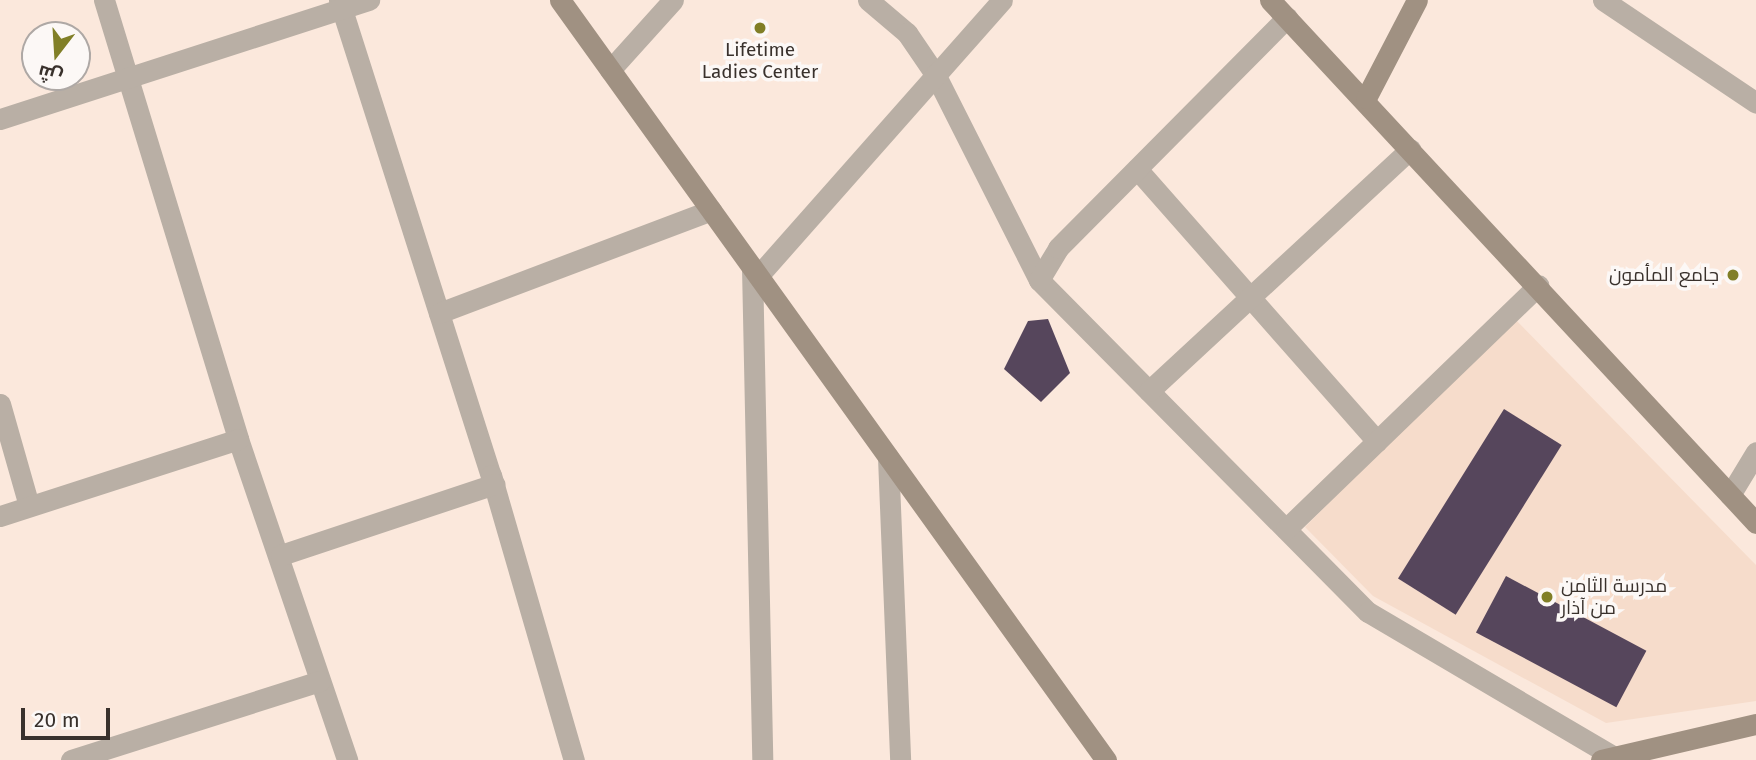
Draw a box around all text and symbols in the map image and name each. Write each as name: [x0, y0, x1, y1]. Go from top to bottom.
marker: Lifetime Ladies Center: [752, 20, 768, 36]
north arrow: [21, 21, 91, 91]
place label: Lifetime Ladies Center: [702, 39, 818, 83]
text: ش: [35, 60, 65, 89]
place label: جامع المأمون: [1609, 264, 1719, 286]
marker: جامع المأمون: [1725, 267, 1741, 283]
place label: مدرسة الثامن من آذار: [1561, 575, 1667, 619]
marker: مدرسة الثامن من آذار: [1539, 589, 1555, 605]
scale bar: [24, 694, 114, 738]
text: 20 m: [34, 707, 80, 733]

